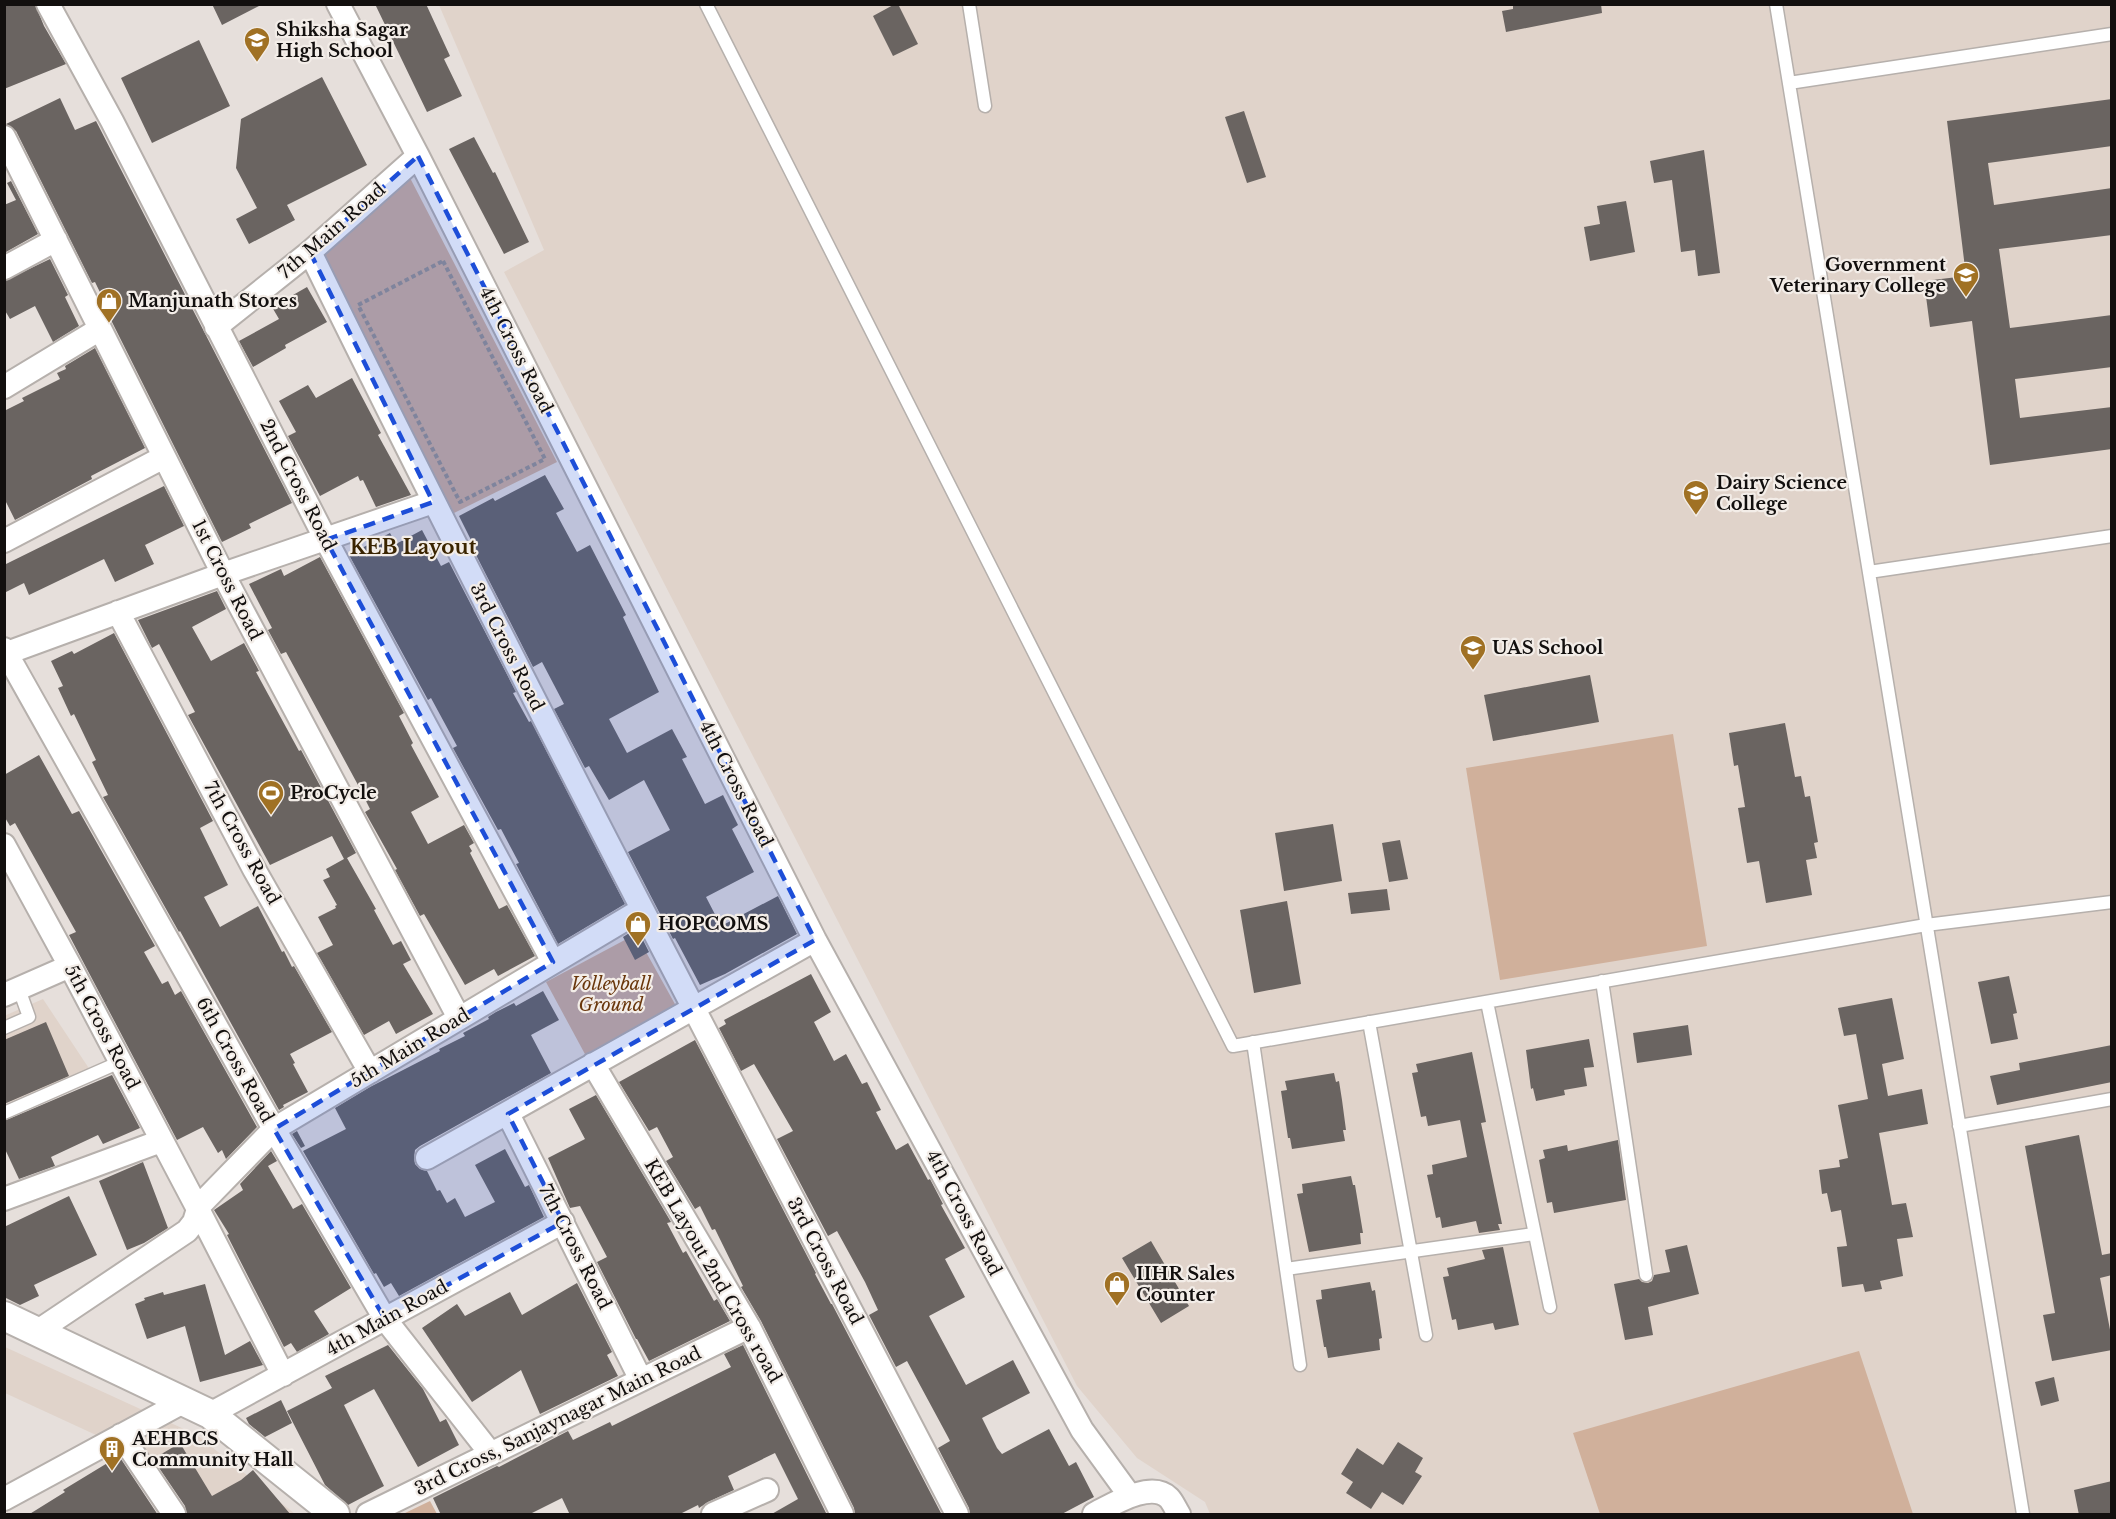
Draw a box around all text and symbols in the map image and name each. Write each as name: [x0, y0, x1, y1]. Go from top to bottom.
place label: Shiksha Sagar High School: [276, 19, 408, 62]
school or university icon: Shiksha Sagar High School: [242, 25, 272, 63]
street label: 7th Main Road: [274, 179, 390, 283]
place label: Government Veterinary College: [1769, 254, 1946, 297]
school or university icon: Government Veterinary College: [1951, 260, 1981, 298]
street label: 4th Cross Road: [475, 283, 557, 417]
shop icon: Manjunath Stores: [94, 286, 124, 324]
place label: Manjunath Stores: [128, 290, 297, 312]
street label: 2nd Cross Road: [255, 415, 341, 555]
place label: Dairy Science College: [1716, 472, 1847, 515]
school or university icon: Dairy Science College: [1681, 478, 1711, 516]
street label: 1st Cross Road: [187, 516, 267, 644]
district label: KEB Layout: [350, 535, 477, 559]
street label: 3rd Cross Road: [465, 579, 549, 715]
school or university icon: UAS School: [1458, 633, 1488, 671]
place label: UAS School: [1492, 637, 1604, 659]
street label: 4th Cross Road: [695, 717, 777, 851]
street label: 7th Cross Road: [199, 778, 285, 908]
sports icon: ProCycle: [256, 778, 286, 816]
place label: ProCycle: [290, 782, 377, 804]
shop icon: HOPCOMS: [623, 909, 653, 947]
place label: HOPCOMS: [658, 913, 769, 935]
street label: 5th Cross Road: [60, 961, 144, 1093]
park label: Volleyball Ground: [571, 973, 652, 1016]
street label: 6th Cross Road: [191, 993, 279, 1127]
street label: 5th Main Road: [346, 1004, 474, 1092]
street label: 4th Cross Road: [922, 1147, 1006, 1279]
street label: KEB Layout 2nd Cross road: [640, 1155, 786, 1387]
street label: 7th Cross Road: [534, 1181, 616, 1313]
street label: 3rd Cross Road: [782, 1194, 868, 1328]
place label: IIHR Sales Counter: [1136, 1263, 1235, 1306]
shop icon: IIHR Sales Counter: [1102, 1269, 1132, 1307]
street label: 4th Main Road: [322, 1275, 452, 1361]
street label: 3rd Cross, Sanjaynagar Main Road: [411, 1342, 705, 1500]
place label: AEHBCS Community Hall: [131, 1428, 294, 1471]
building icon: AEHBCS Community Hall: [97, 1434, 127, 1472]

